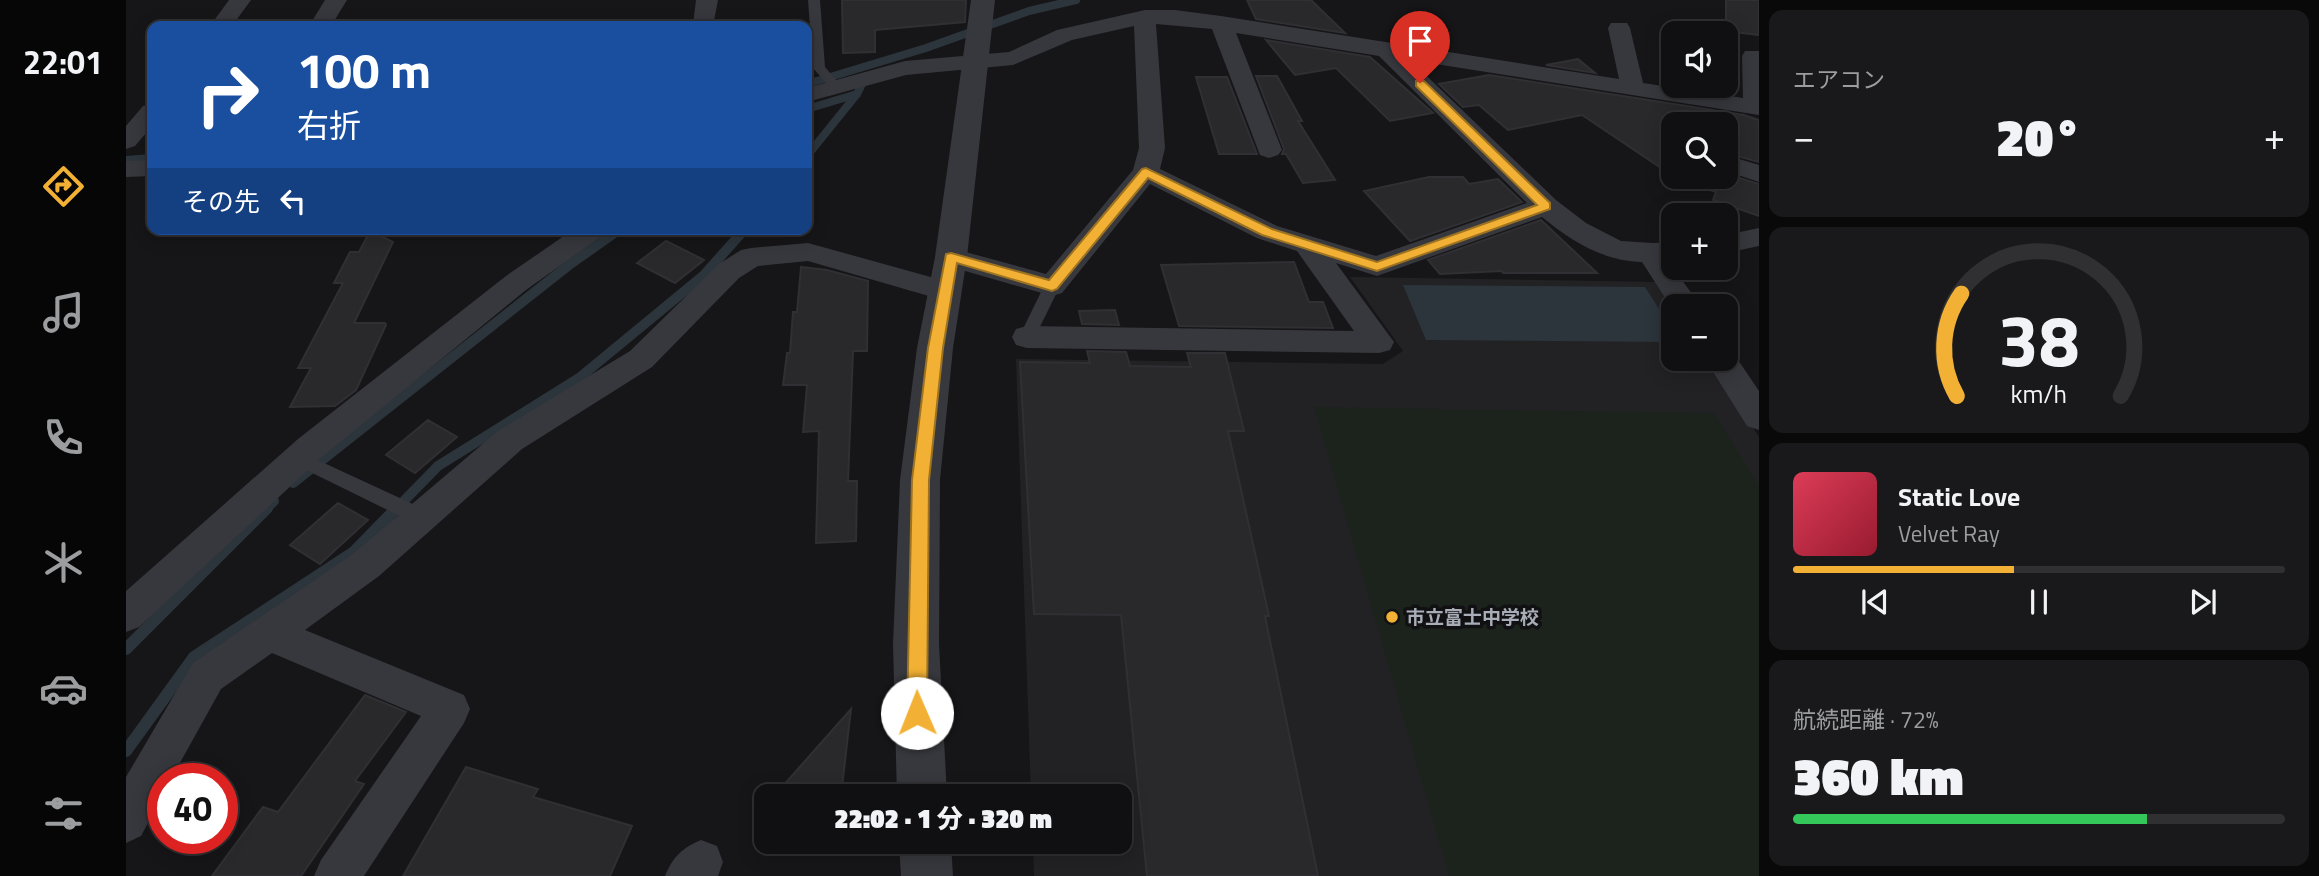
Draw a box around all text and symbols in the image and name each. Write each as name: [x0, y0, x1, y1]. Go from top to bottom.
pin: [1390, 11, 1450, 83]
map controls: [1661, 21, 1738, 371]
button: sound: [1661, 21, 1738, 98]
icon: arrive: [1401, 22, 1439, 60]
text: 100 m: [297, 32, 431, 107]
text: 22:01: [23, 38, 103, 86]
icon: right: [182, 49, 273, 140]
text: エアコン: [1793, 62, 1885, 97]
text: 20°: [1996, 97, 2082, 176]
text: 右折: [297, 101, 361, 149]
text: −: [1793, 107, 1814, 165]
text: +: [2264, 107, 2285, 165]
button: search: [1661, 112, 1738, 189]
icon: directions: [39, 162, 88, 211]
text: その先: [182, 182, 260, 221]
icon: left: [274, 182, 312, 220]
button: +: [1661, 203, 1738, 280]
text: 38: [1998, 284, 2080, 394]
icon: music: [39, 288, 88, 337]
button: −: [1661, 294, 1738, 371]
text: km/h: [2011, 375, 2067, 413]
icon: phone: [39, 413, 88, 462]
text: Static Love: [1898, 477, 2020, 516]
text: Velvet Ray: [1898, 516, 2000, 551]
icon: climate: [39, 538, 88, 587]
icon: previous: [1856, 583, 1894, 621]
icon: pause: [2020, 583, 2058, 621]
icon: next: [2184, 583, 2222, 621]
place label: 市立富士中学校: [1406, 602, 1539, 631]
marker: 市立富士中学校: [1384, 609, 1400, 625]
icon: car: [39, 664, 88, 713]
position arrow: [880, 676, 954, 750]
text: 航続距離 · 72%: [1793, 702, 1939, 737]
text: 360 km: [1793, 736, 1964, 815]
speed limit sign: 40: [147, 763, 238, 854]
icon: filters: [39, 789, 88, 838]
text: 22:02 · 1 分 · 320 m: [834, 799, 1052, 838]

